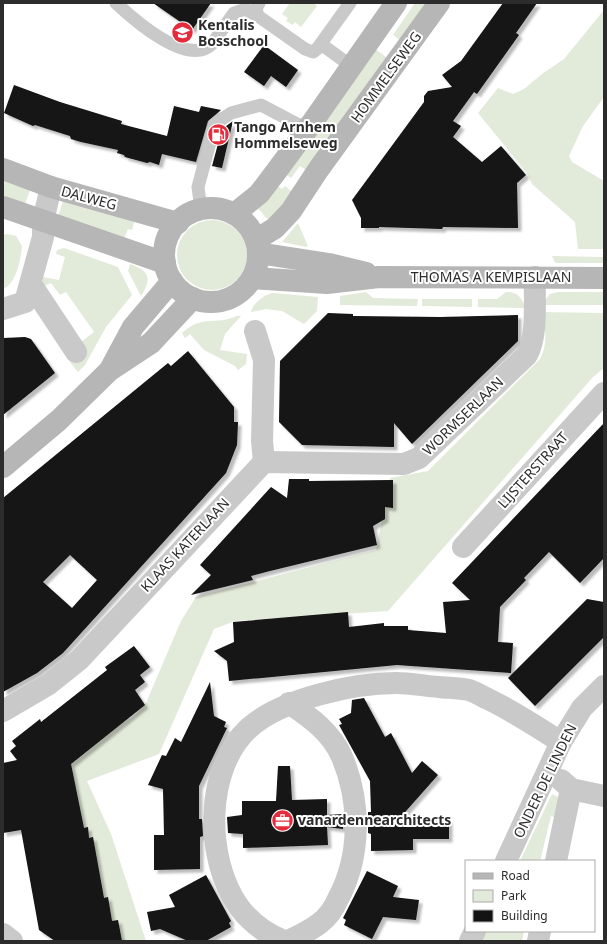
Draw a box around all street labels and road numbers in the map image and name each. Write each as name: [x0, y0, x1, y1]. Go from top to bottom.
street label: HOMMELSEWEG: [346, 27, 425, 126]
street label: DALWEG: [59, 181, 119, 214]
street label: THOMAS A KEMPISLAAN: [411, 267, 571, 286]
street label: WORMSERLAAN: [418, 372, 507, 459]
street label: LIJSTERSTRAAT: [493, 427, 572, 512]
street label: KLAAS KATERLAAN: [136, 494, 233, 596]
street label: ONDER DE LINDEN: [509, 720, 580, 841]

